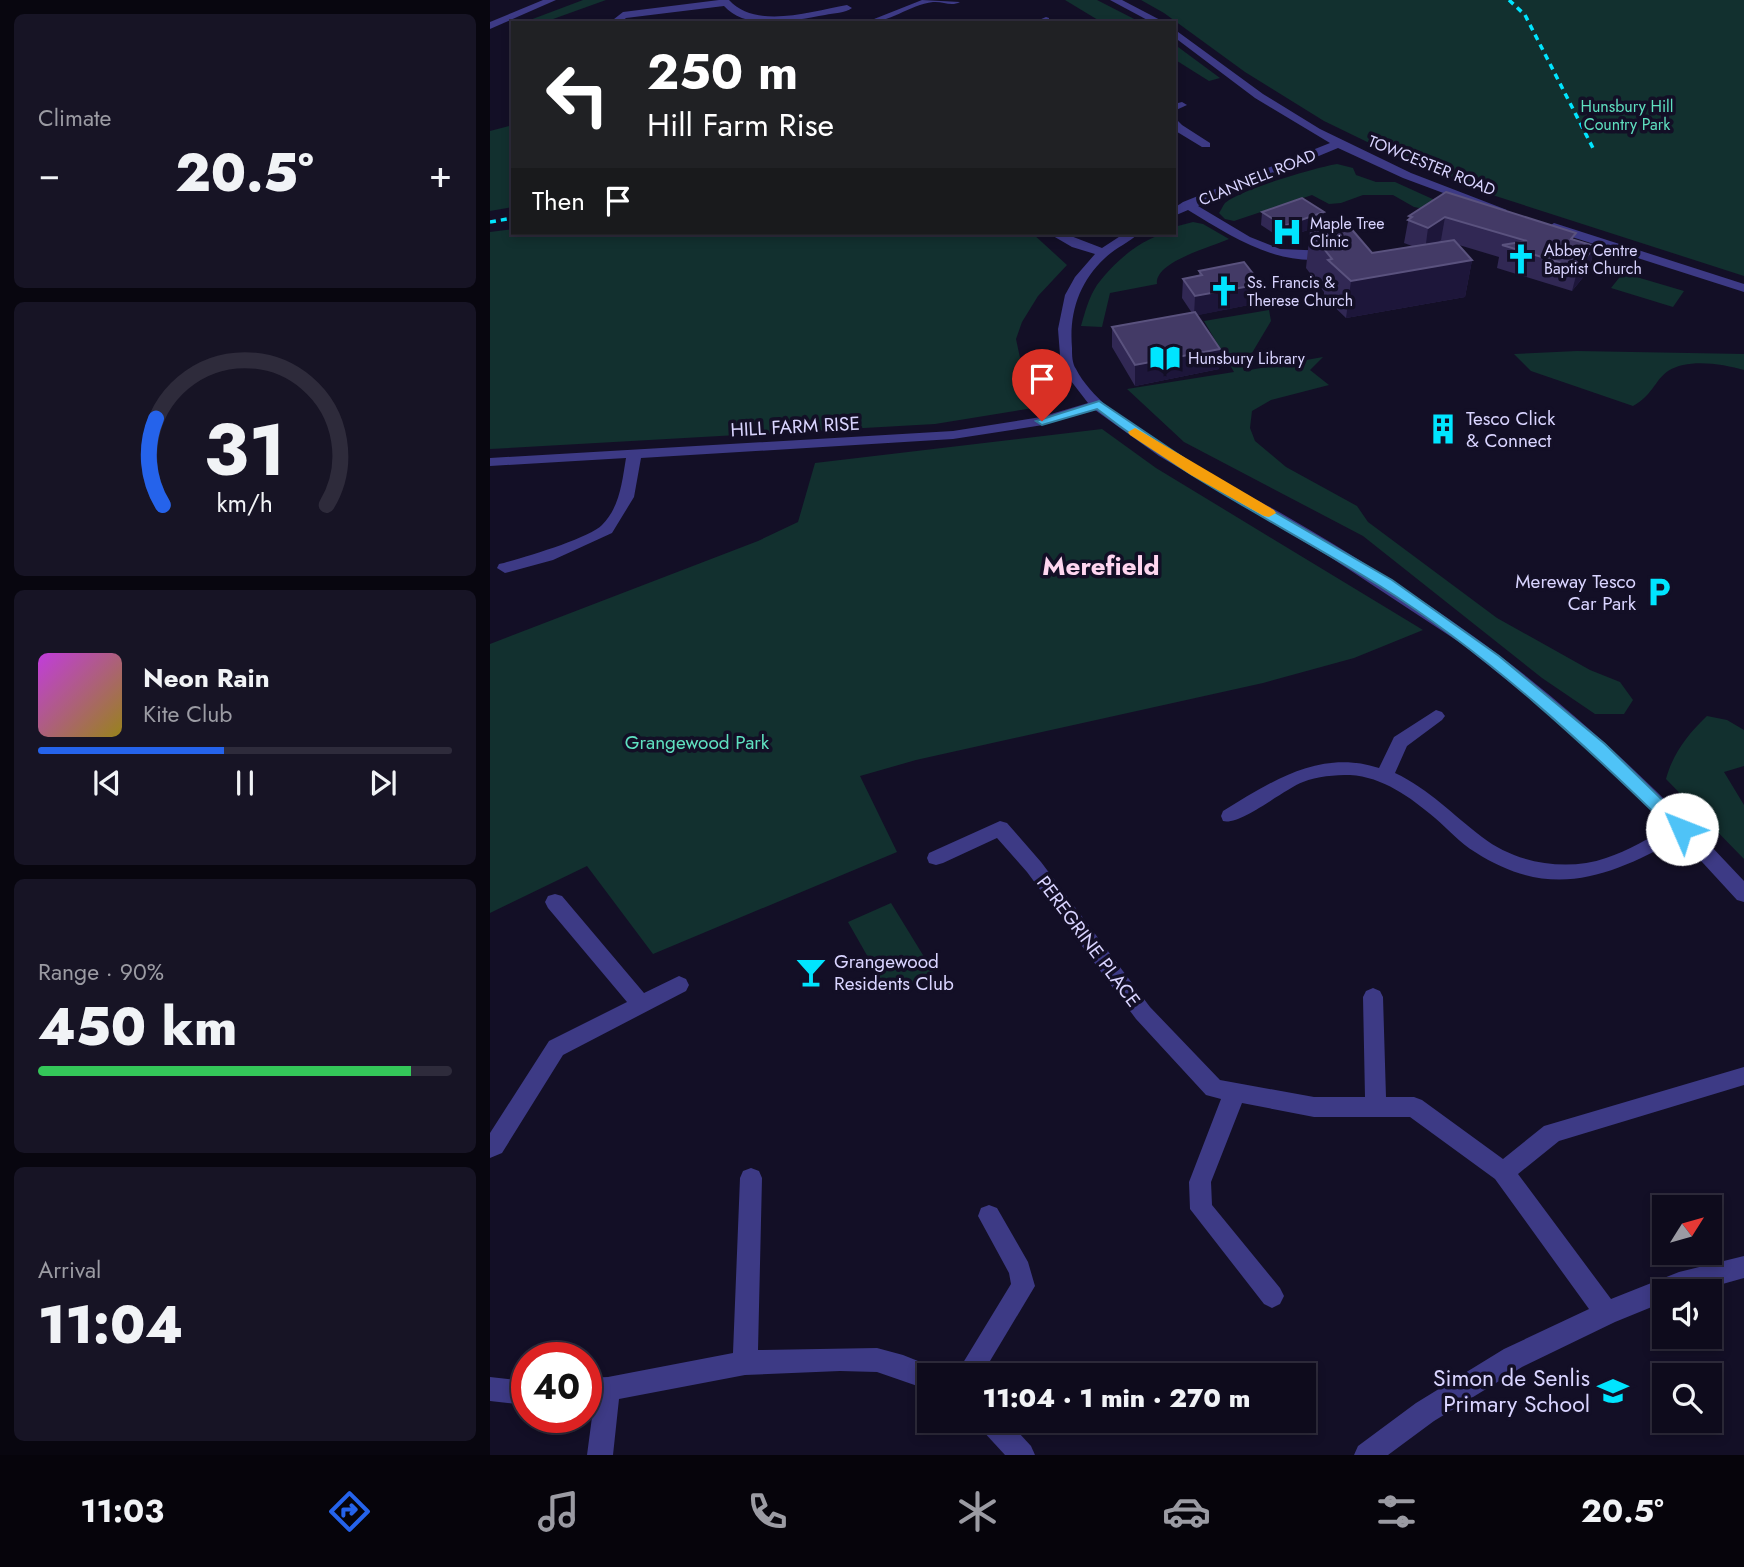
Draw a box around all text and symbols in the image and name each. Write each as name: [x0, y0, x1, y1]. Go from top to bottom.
text: 250 m: [647, 37, 798, 107]
icon: left: [532, 49, 623, 140]
park label: Hunsbury Hill Country Park: [1581, 95, 1673, 136]
text: Climate: [38, 101, 111, 135]
text: Hill Farm Rise: [647, 102, 834, 148]
street label: TOWCESTER ROAD: [1365, 129, 1499, 202]
text: 20.5°: [175, 135, 314, 211]
street label: CLANNELL ROAD: [1195, 143, 1319, 211]
text: −: [38, 146, 60, 201]
text: +: [429, 146, 452, 201]
text: Then: [532, 182, 585, 220]
icon: arrive: [599, 182, 637, 220]
place label: Maple Tree Clinic: [1310, 212, 1384, 253]
hospital icon: Maple Tree Clinic: [1270, 215, 1304, 249]
place label: Abbey Centre Baptist Church: [1544, 239, 1642, 280]
church icon: Abbey Centre Baptist Church: [1504, 242, 1538, 276]
place label: Ss. Francis & Therese Church: [1247, 271, 1353, 312]
church icon: Ss. Francis & Therese Church: [1207, 274, 1241, 308]
library icon: Hunsbury Library: [1148, 341, 1182, 375]
place label: Hunsbury Library: [1188, 347, 1306, 370]
pin: [1012, 349, 1072, 421]
icon: arrive: [1023, 360, 1061, 398]
text: 31: [204, 398, 286, 503]
place label: Tesco Click & Connect: [1466, 405, 1556, 454]
street label: HILL FARM RISE: [730, 410, 860, 443]
building icon: Tesco Click & Connect: [1426, 412, 1460, 446]
text: km/h: [217, 485, 273, 521]
district label: Merefield: [1042, 547, 1160, 585]
place label: Mereway Tesco Car Park: [1515, 568, 1637, 617]
parking icon: Mereway Tesco Car Park: [1642, 575, 1676, 609]
text: Neon Rain: [143, 659, 270, 697]
text: Kite Club: [143, 697, 232, 731]
park label: Grangewood Park: [625, 729, 770, 756]
icon: previous: [88, 764, 126, 802]
icon: pause: [226, 764, 264, 802]
icon: next: [364, 764, 402, 802]
position arrow: [1645, 792, 1719, 866]
street label: PEREGRINE PLACE: [1030, 870, 1147, 1012]
place label: Grangewood Residents Club: [834, 948, 954, 997]
text: Range · 90%: [38, 955, 164, 989]
bar icon: Grangewood Residents Club: [794, 955, 828, 989]
text: 450 km: [38, 989, 237, 1065]
north arrow: [1652, 1195, 1722, 1265]
map controls: [1652, 1195, 1722, 1433]
text: Arrival: [38, 1253, 101, 1287]
button: sound: [1652, 1279, 1722, 1349]
text: 11:04: [38, 1287, 183, 1363]
speed limit sign: 40: [511, 1342, 602, 1433]
place label: Simon de Senlis Primary School: [1433, 1361, 1590, 1421]
button: search: [1652, 1363, 1722, 1433]
school or university icon: Simon de Senlis Primary School: [1596, 1374, 1630, 1408]
text: 11:04 · 1 min · 270 m: [983, 1379, 1250, 1417]
icon: directions: [325, 1487, 374, 1536]
icon: music: [534, 1487, 583, 1536]
icon: phone: [743, 1487, 792, 1536]
icon: climate: [953, 1487, 1002, 1536]
icon: car: [1162, 1487, 1211, 1536]
icon: filters: [1372, 1487, 1421, 1536]
text: 11:03: [80, 1488, 164, 1534]
text: 20.5°: [1581, 1488, 1664, 1534]

